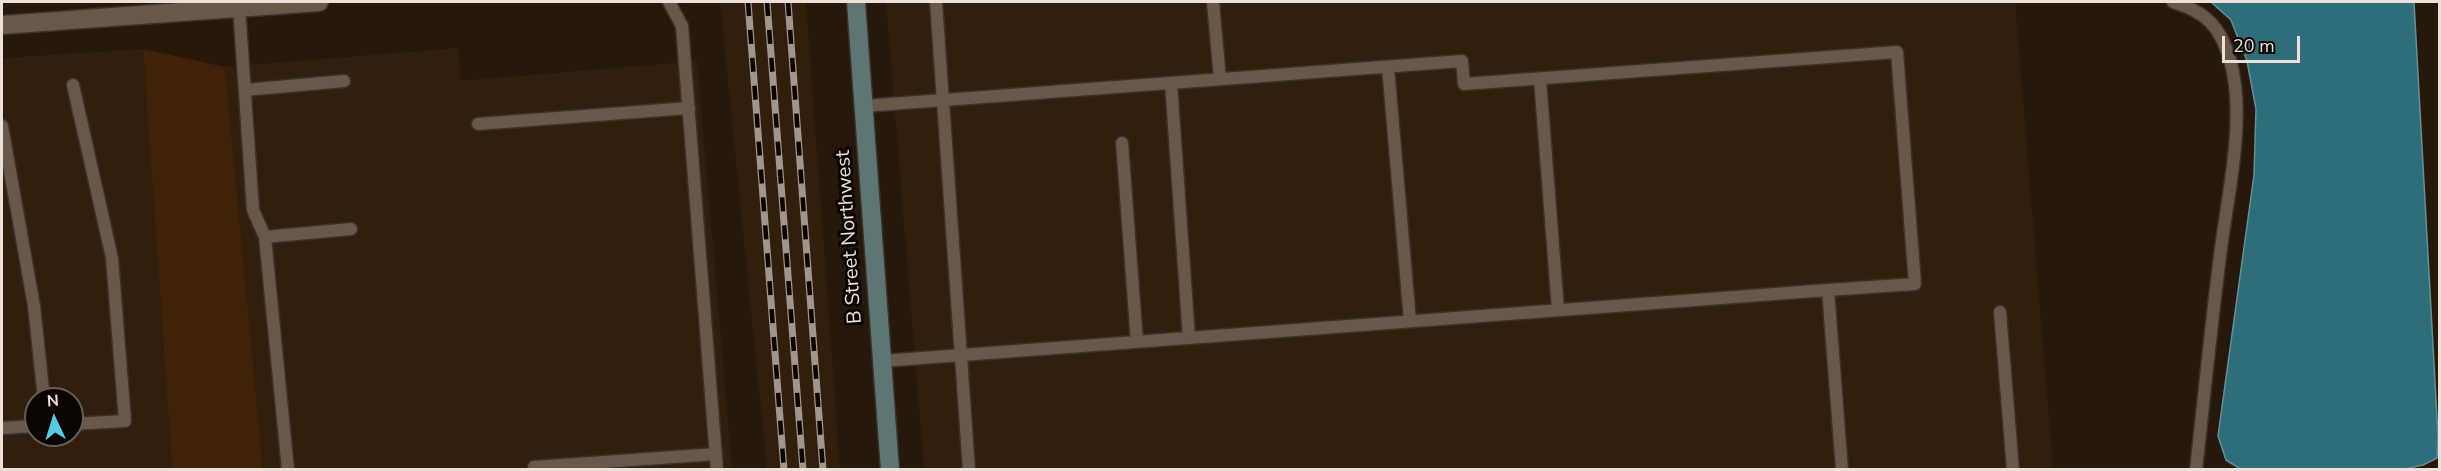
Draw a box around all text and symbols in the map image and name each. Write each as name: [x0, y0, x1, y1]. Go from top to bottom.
scale bar: [2225, 24, 2303, 62]
text: 20 m: [2233, 34, 2275, 58]
street label: B Street Northwest: [832, 149, 868, 325]
north arrow: [24, 387, 84, 447]
text: N: [46, 390, 60, 412]

